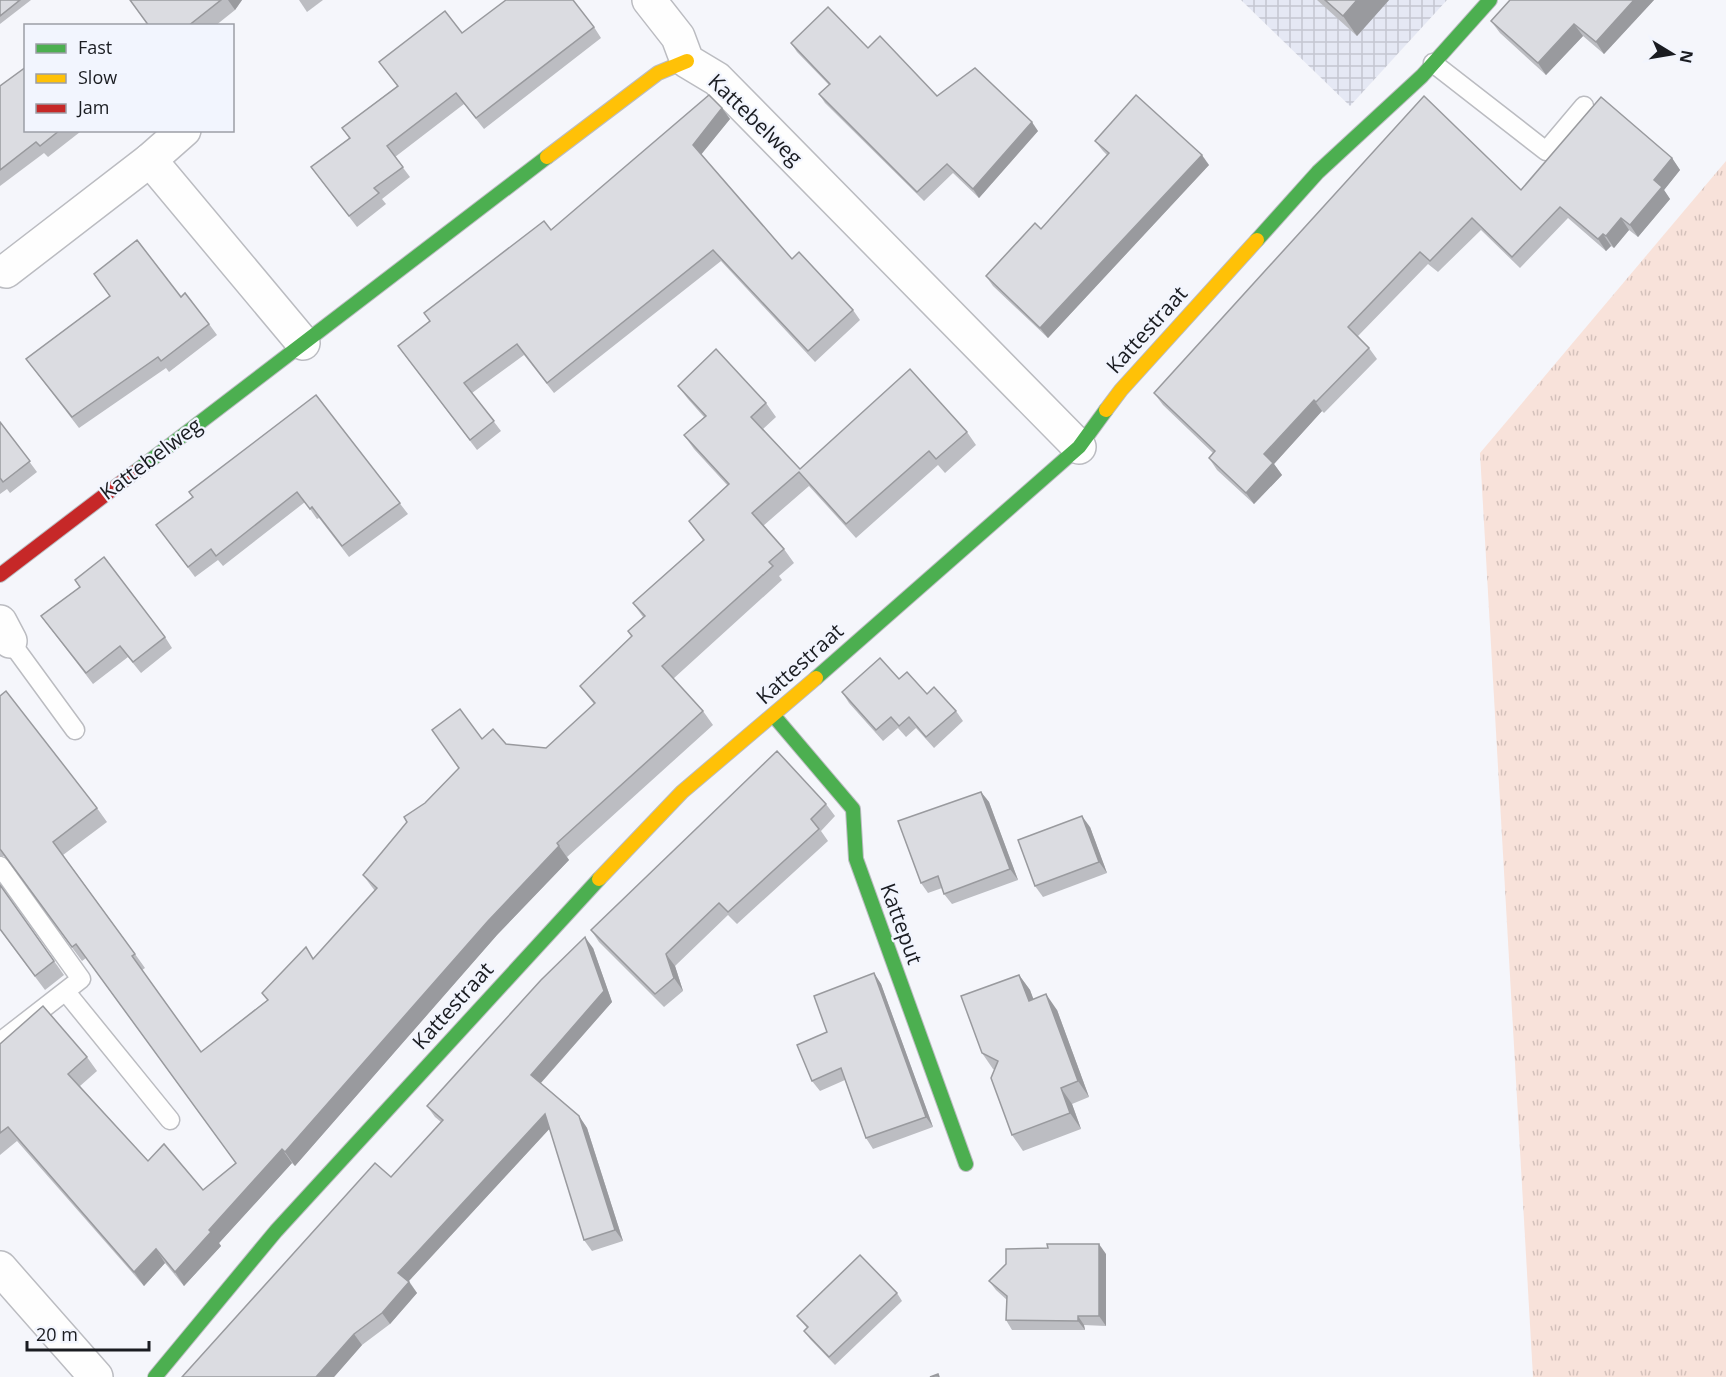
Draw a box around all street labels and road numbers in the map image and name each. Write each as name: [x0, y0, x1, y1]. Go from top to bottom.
street label: Kattebelweg: [703, 67, 809, 171]
street label: Kattestraat: [1100, 280, 1193, 379]
street label: Kattebelweg: [94, 411, 207, 506]
street label: Kattestraat: [750, 617, 849, 710]
street label: Katteput: [874, 879, 930, 968]
street label: Kattestraat: [406, 956, 499, 1055]

